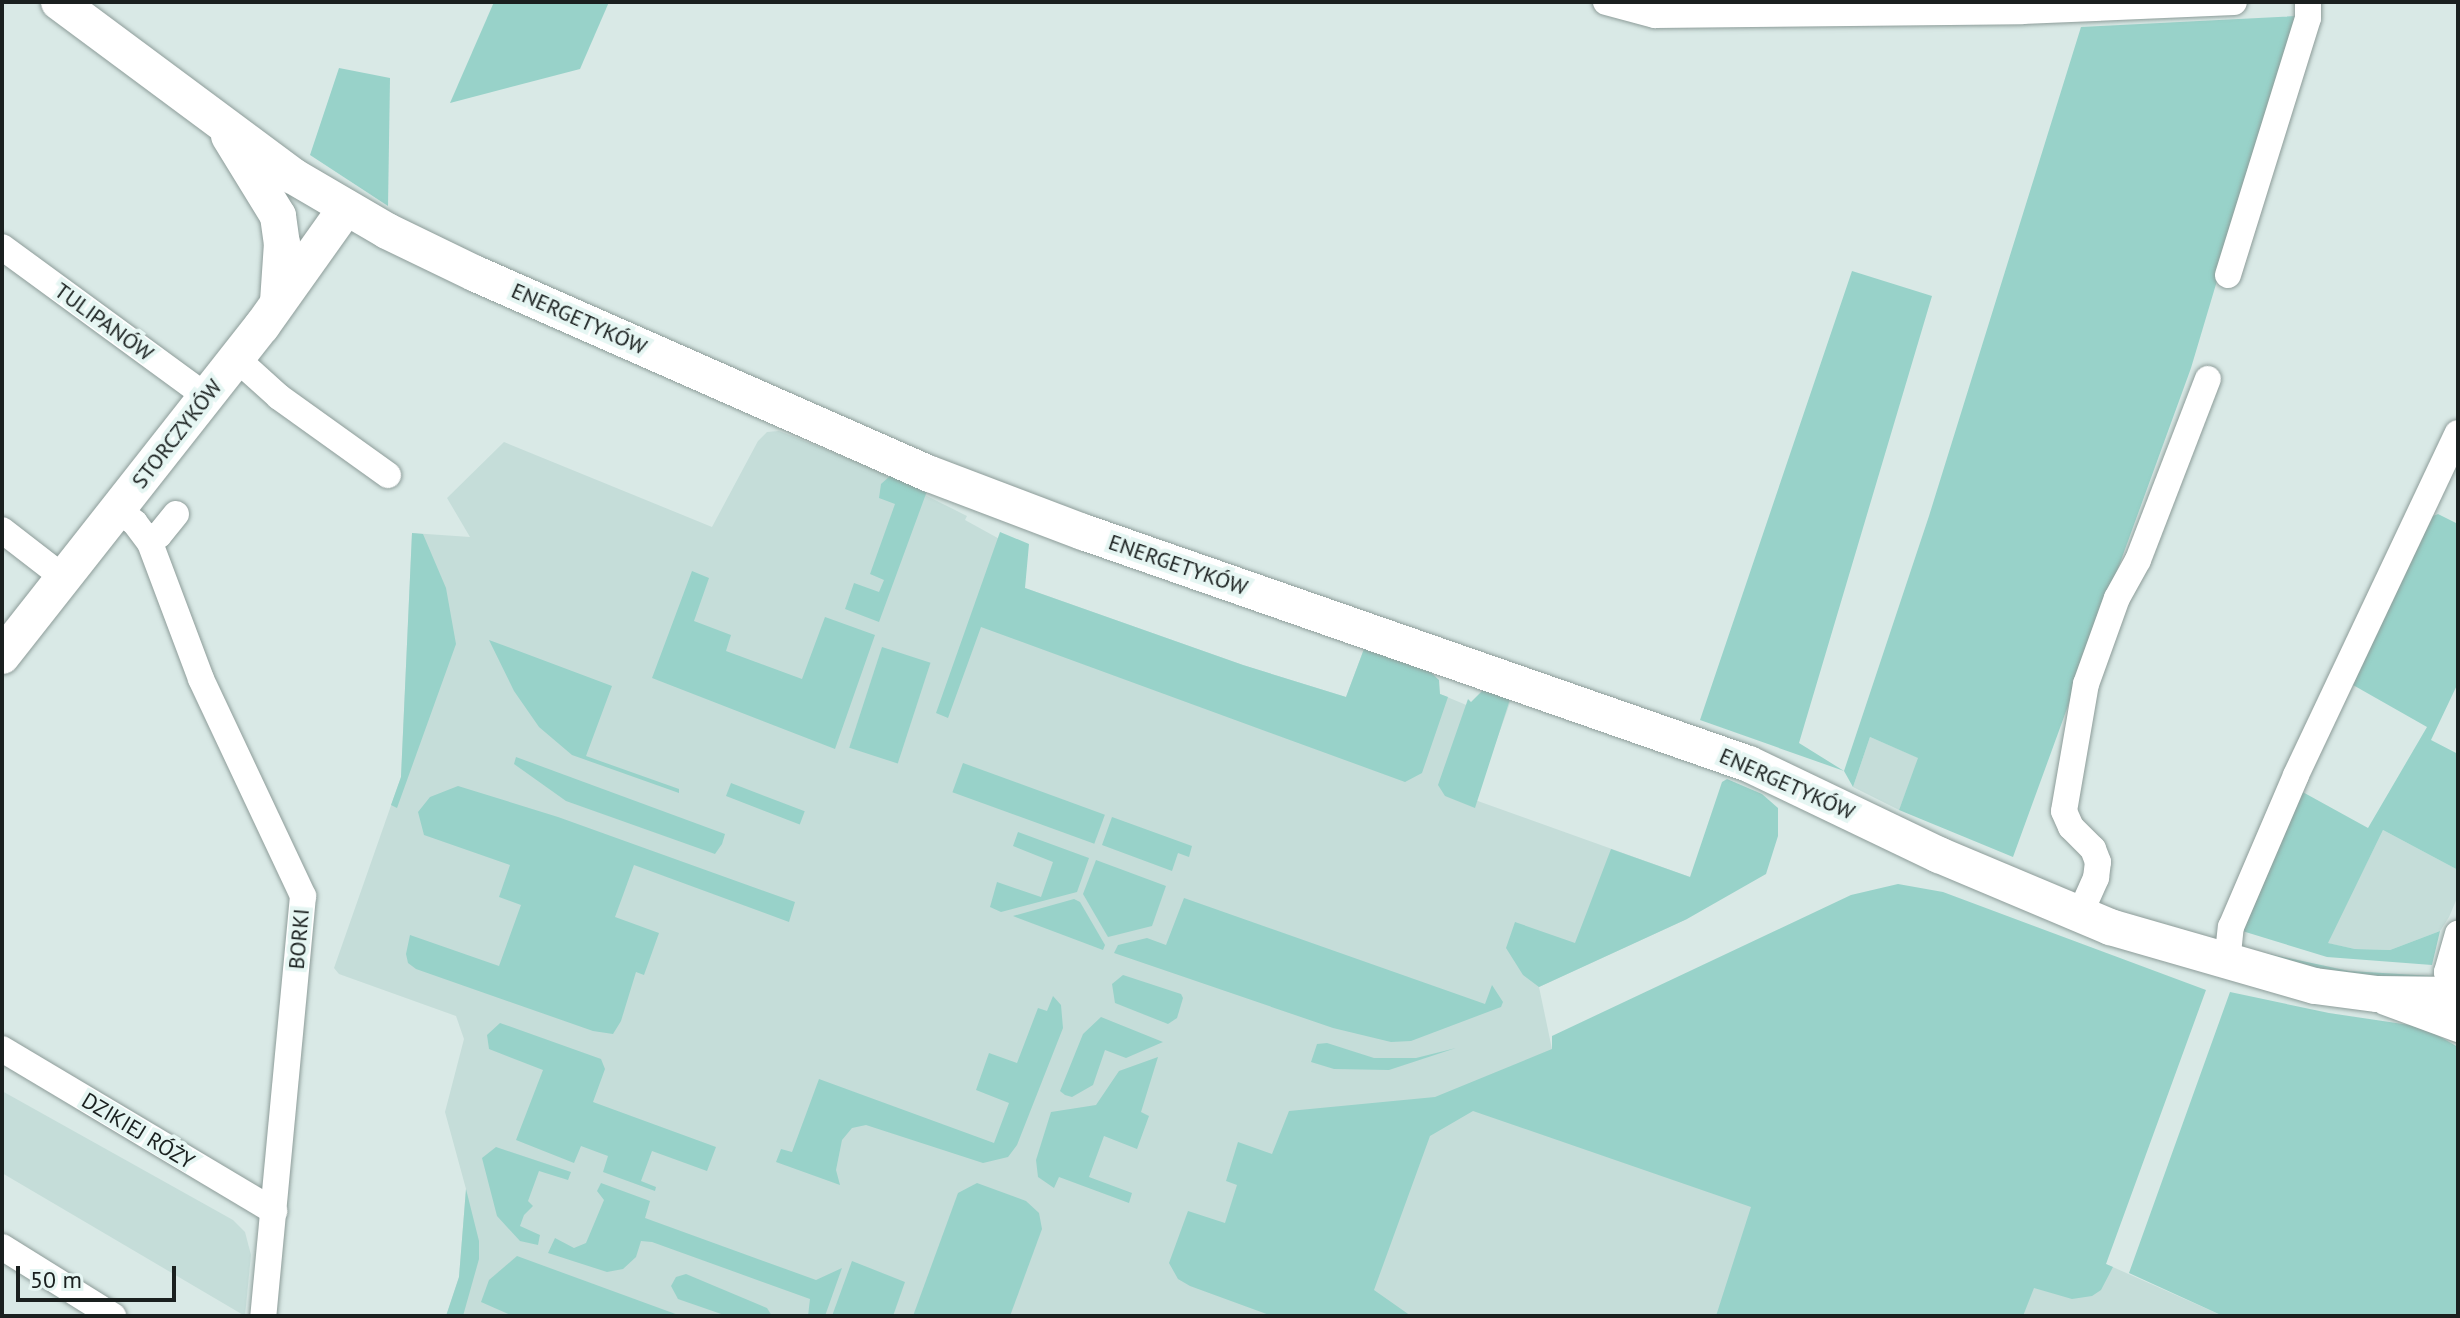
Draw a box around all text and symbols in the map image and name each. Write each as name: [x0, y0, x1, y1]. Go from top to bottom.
street label: TULIPANÓW: [49, 277, 159, 367]
street label: ENERGETYKÓW: [507, 277, 651, 361]
street label: STORCZYKÓW: [126, 374, 228, 494]
street label: ENERGETYKÓW: [1105, 529, 1251, 601]
street label: ENERGETYKÓW: [1715, 742, 1859, 826]
street label: BORKI: [283, 908, 315, 970]
street label: DZIKIEJ RÓŻY: [77, 1087, 199, 1175]
scale bar: [20, 1250, 180, 1300]
text: 50 m: [30, 1264, 82, 1295]

